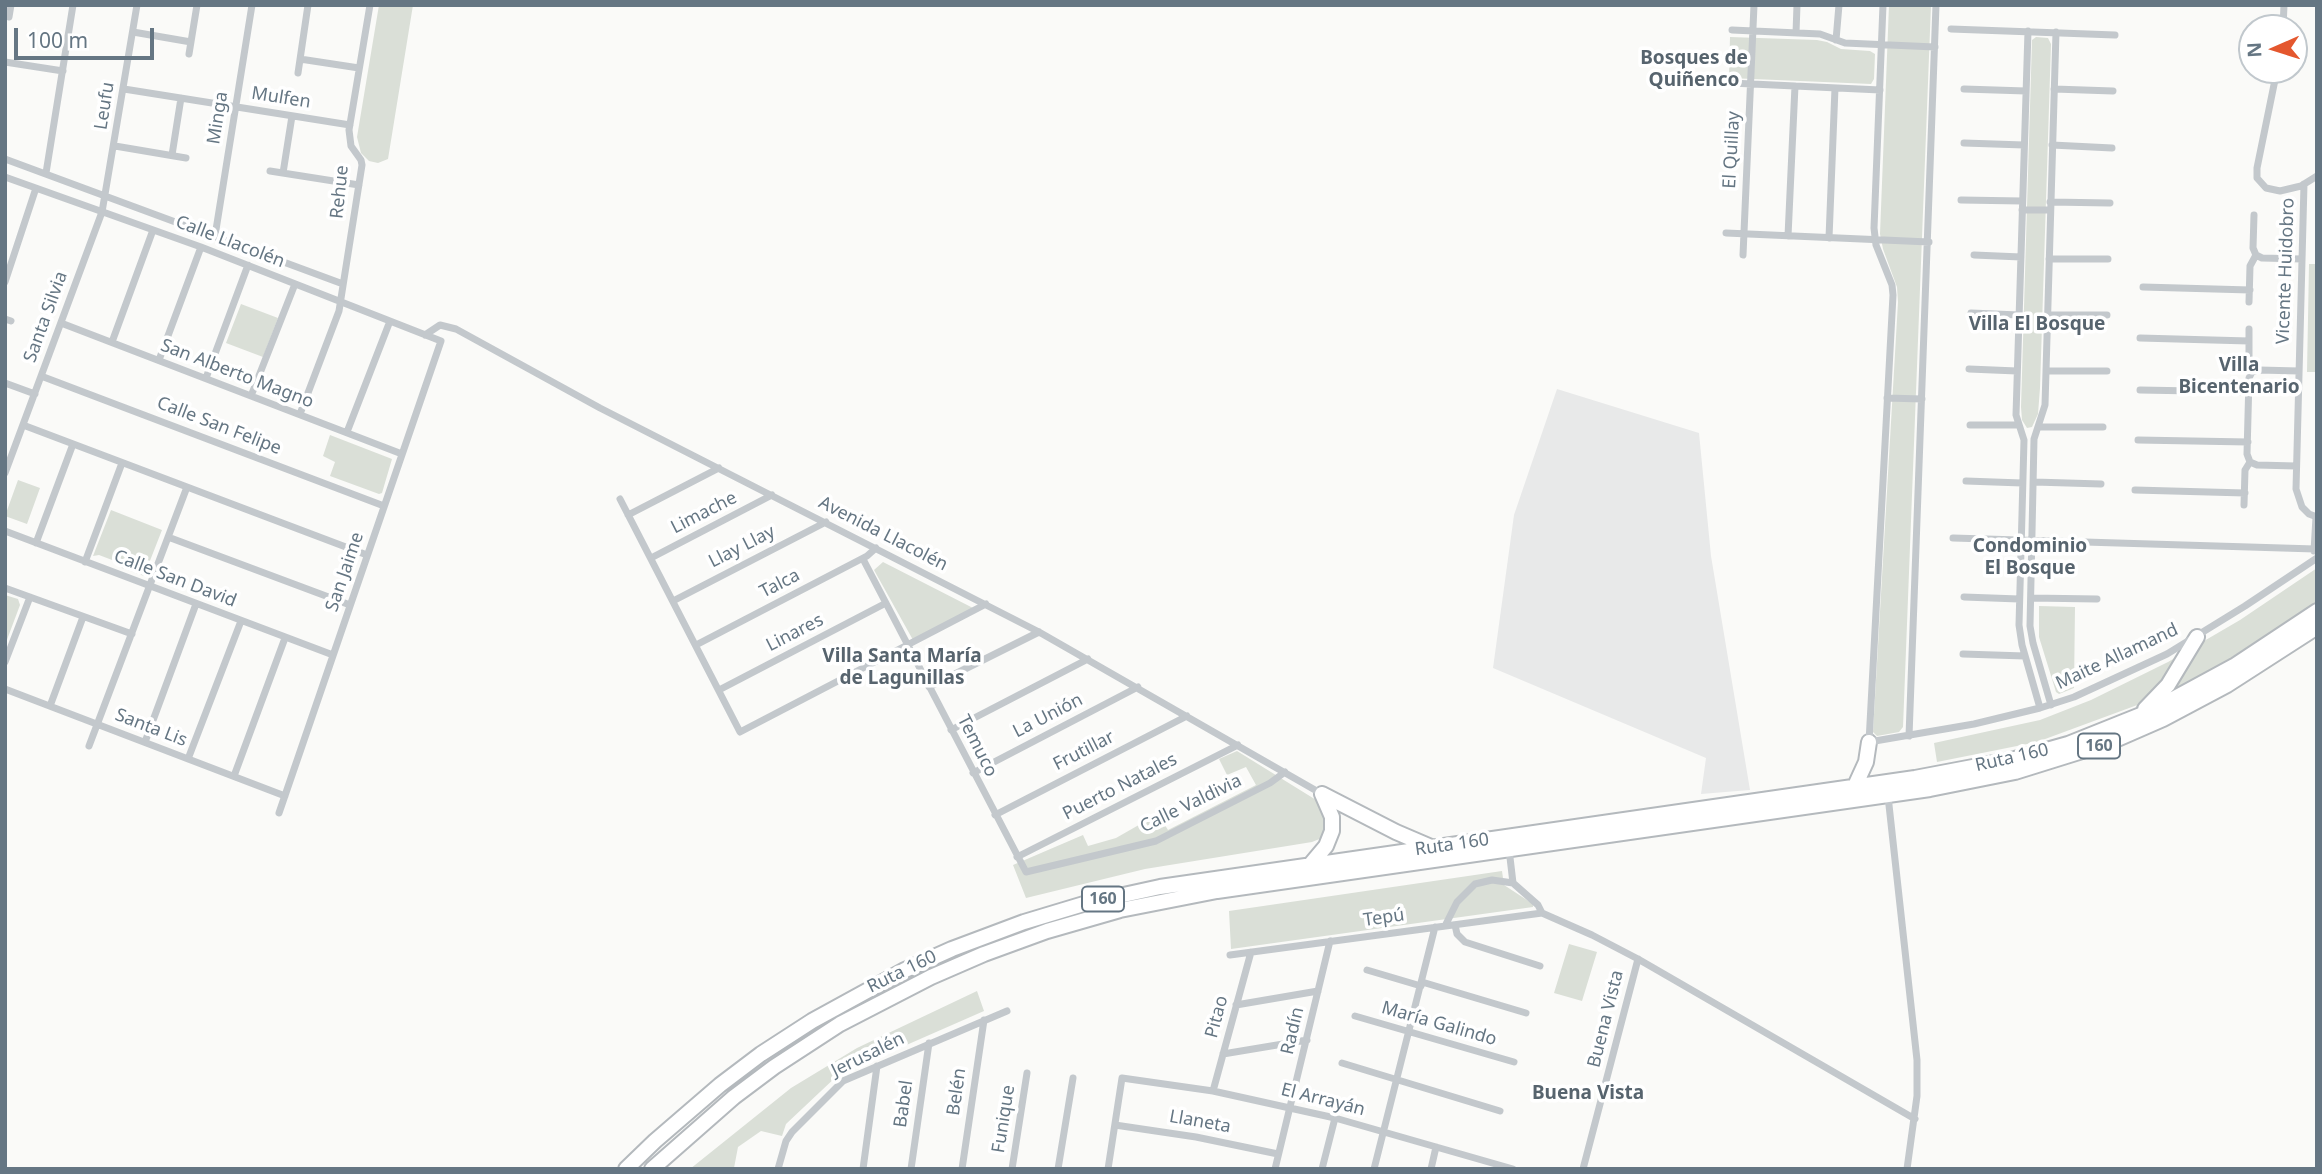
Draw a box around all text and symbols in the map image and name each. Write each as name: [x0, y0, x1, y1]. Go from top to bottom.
scale bar: [18, 14, 158, 58]
north arrow: [2238, 14, 2308, 84]
text: 100 m: [27, 26, 88, 54]
text: N: [2241, 42, 2267, 58]
district label: Bosques de Quiñenco: [1640, 48, 1748, 92]
street label: Leufu: [91, 81, 119, 131]
street label: Mulfen: [250, 83, 312, 113]
street label: Minga: [203, 90, 233, 146]
street label: El Quillay: [1719, 111, 1745, 189]
street label: Rehue: [326, 164, 354, 220]
street label: Vicente Huidobro: [2273, 197, 2299, 345]
street label: Calle Llacolén: [172, 211, 288, 273]
street label: Santa Silvia: [20, 268, 72, 366]
district label: Villa El Bosque: [1969, 314, 2105, 336]
street label: San Alberto Magno: [157, 335, 317, 413]
district label: Villa Bicentenario: [2178, 355, 2300, 399]
street label: Calle San Felipe: [154, 392, 284, 460]
street label: Limache: [668, 487, 740, 539]
street label: Avenida Llacolén: [815, 492, 951, 576]
street label: Llay Llay: [705, 521, 779, 573]
street label: San Jaime: [321, 530, 369, 614]
district label: Condominio El Bosque: [1973, 536, 2087, 580]
street label: Calle San David: [111, 546, 239, 612]
street label: Talca: [756, 565, 804, 603]
street label: Linares: [763, 609, 827, 657]
street label: Maite Allamand: [2052, 619, 2182, 695]
district label: Villa Santa María de Lagunillas: [822, 646, 982, 690]
street label: La Unión: [1010, 689, 1086, 743]
street label: Santa Lis: [112, 704, 190, 752]
street label: Temuco: [952, 712, 1002, 780]
street label: Frutillar: [1050, 726, 1118, 776]
road number: 160: [2078, 734, 2120, 758]
street label: Ruta 160: [1973, 739, 2051, 777]
street label: Puerto Natales: [1059, 749, 1181, 825]
street label: Calle Valdivia: [1137, 770, 1245, 838]
street label: Ruta 160: [1414, 829, 1490, 861]
road number: 160: [1082, 886, 1124, 911]
street label: Tepú: [1362, 904, 1406, 932]
street label: Ruta 160: [864, 946, 940, 998]
street label: Buena Vista: [1583, 968, 1629, 1070]
street label: Pitao: [1201, 993, 1233, 1041]
street label: María Galindo: [1379, 997, 1499, 1051]
street label: Radín: [1277, 1005, 1309, 1057]
street label: Jerusalén: [828, 1028, 908, 1082]
street label: Belén: [943, 1067, 971, 1117]
street label: Babel: [890, 1079, 918, 1129]
street label: El Arrayán: [1279, 1079, 1367, 1121]
street label: Funique: [988, 1083, 1020, 1155]
district label: Buena Vista: [1532, 1083, 1644, 1105]
street label: Llaneta: [1168, 1106, 1232, 1138]

